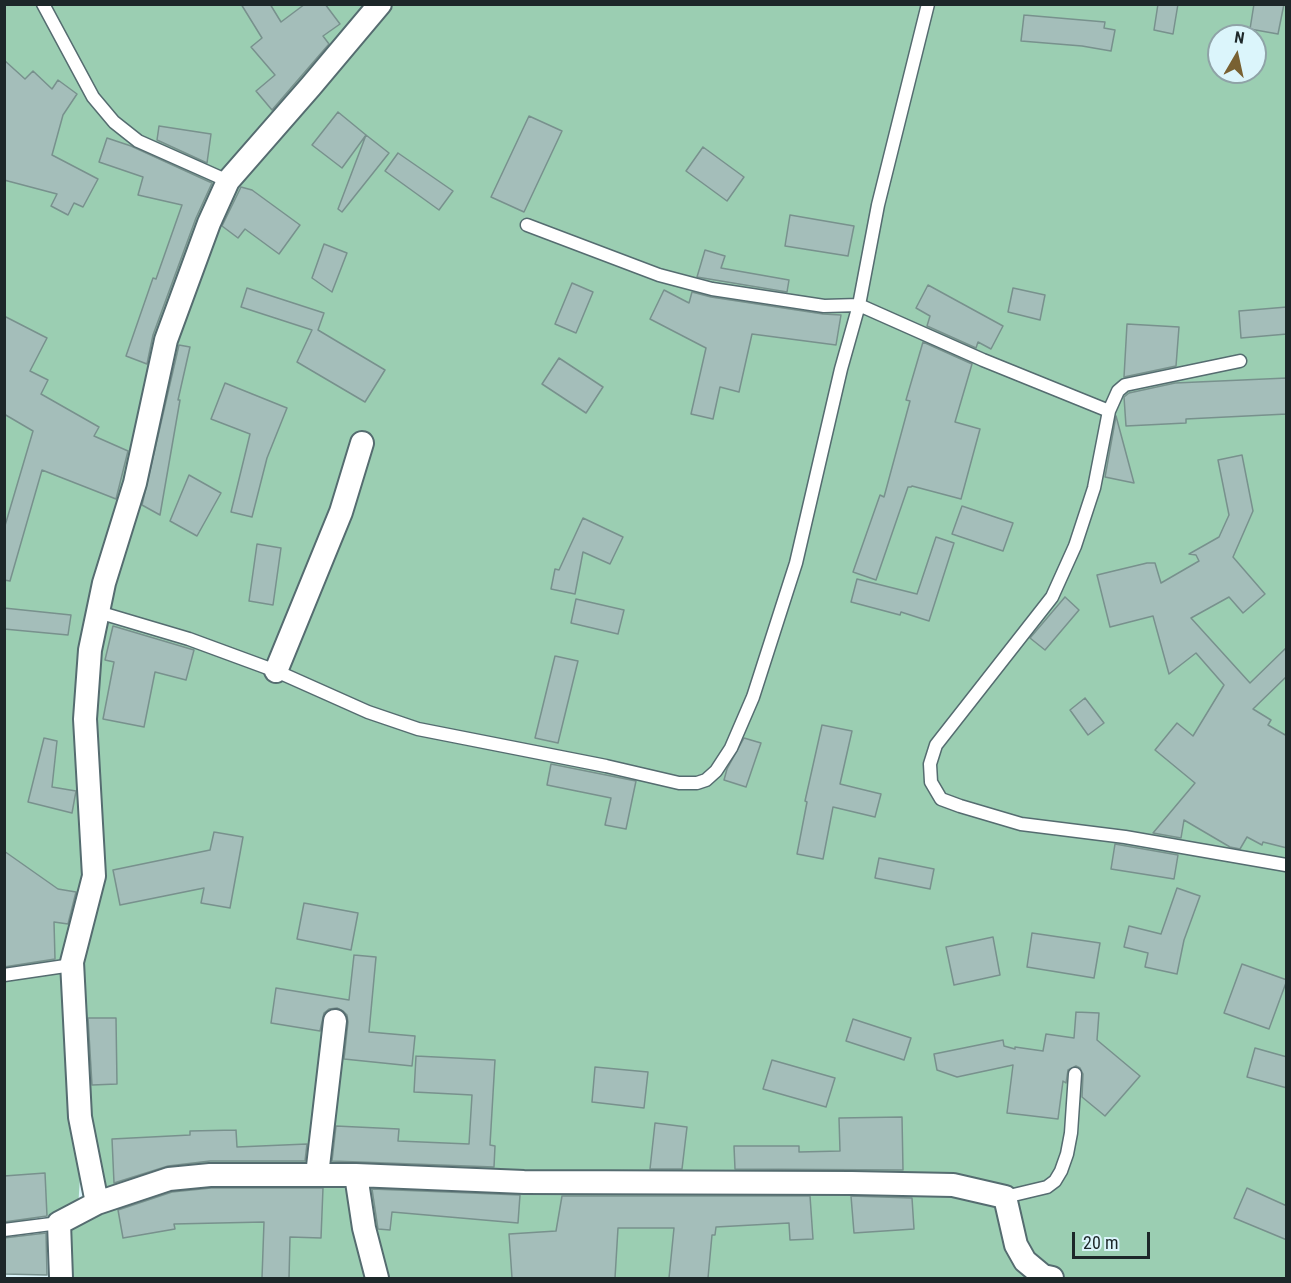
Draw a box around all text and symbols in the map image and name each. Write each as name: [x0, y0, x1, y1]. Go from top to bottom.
north arrow: [1207, 24, 1267, 84]
text: N: [1233, 28, 1246, 48]
scale bar: [1075, 1220, 1153, 1258]
text: 20 m: [1083, 1232, 1118, 1253]

